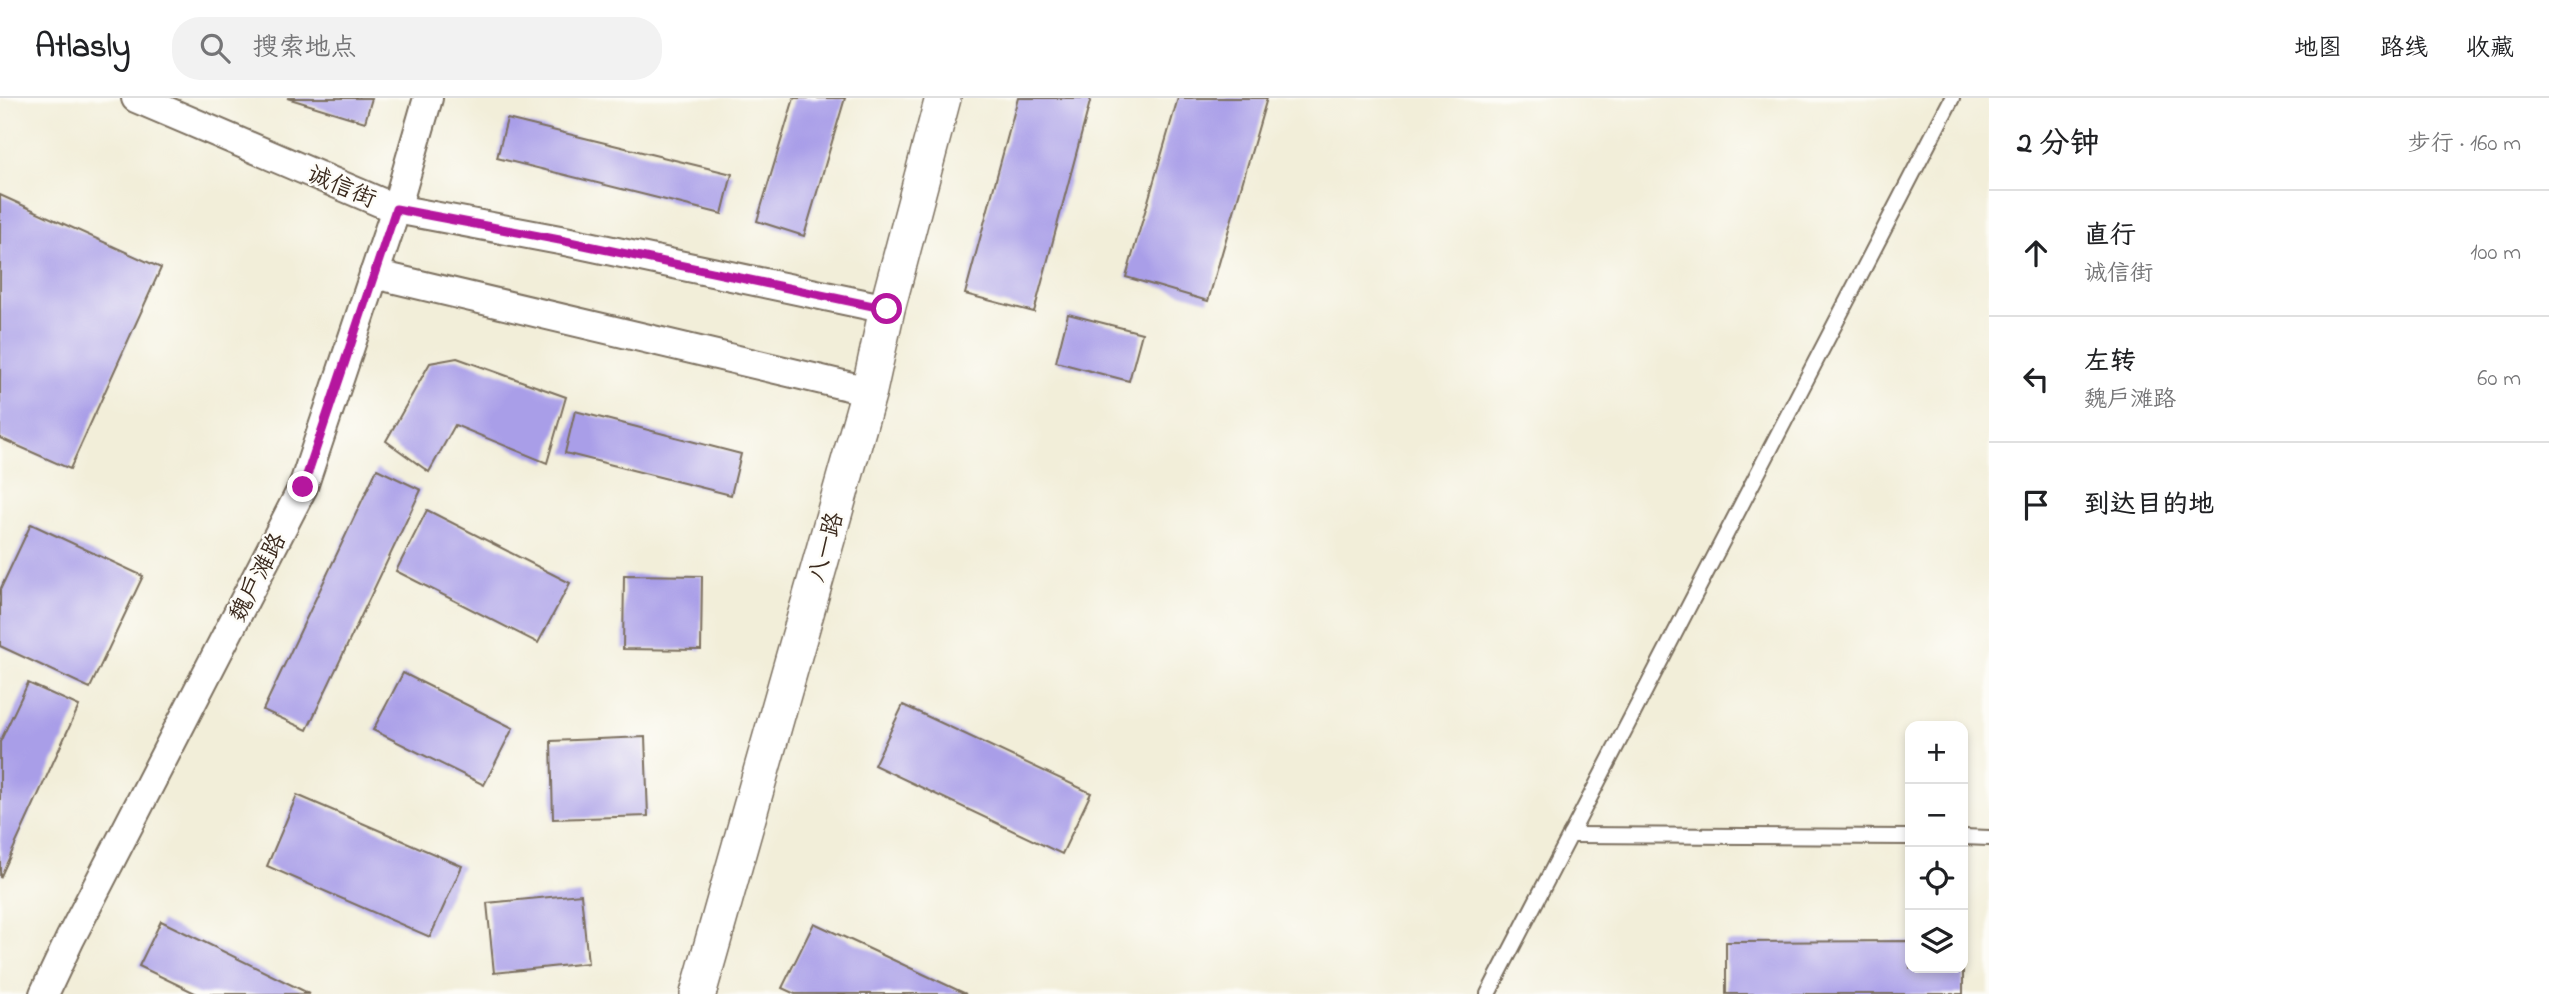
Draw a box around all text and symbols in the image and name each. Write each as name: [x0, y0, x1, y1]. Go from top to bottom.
search box: [172, 17, 662, 80]
text: Atlasly: [35, 24, 130, 72]
icon: search: [196, 29, 234, 67]
text: 搜索地点: [252, 30, 357, 68]
text: 地图: [2294, 32, 2342, 67]
text: 路线: [2380, 32, 2428, 67]
text: 收藏: [2466, 32, 2514, 67]
text: 2 分钟: [2017, 123, 2099, 167]
text: 步行 · 160 m: [2408, 128, 2521, 161]
street label: 诚信街: [301, 158, 381, 218]
text: 直行: [2084, 218, 2136, 256]
icon: ahead: [2017, 234, 2055, 272]
text: 100 m: [2470, 237, 2521, 270]
text: 诚信街: [2084, 258, 2153, 291]
route start: [871, 293, 902, 324]
text: 左转: [2084, 344, 2136, 382]
icon: left: [2017, 360, 2055, 398]
text: 60 m: [2477, 363, 2521, 396]
text: 魏户滩路: [2084, 384, 2176, 417]
route end: [287, 471, 318, 502]
icon: arrive: [2017, 486, 2055, 524]
text: 到达目的地: [2084, 487, 2214, 525]
street label: 八一路: [801, 508, 854, 587]
street label: 魏户滩路: [222, 527, 297, 629]
map controls: [1905, 721, 1968, 973]
button: +: [1905, 721, 1968, 784]
button: −: [1905, 784, 1968, 847]
button: locate: [1905, 847, 1968, 910]
button: layers: [1905, 910, 1968, 973]

